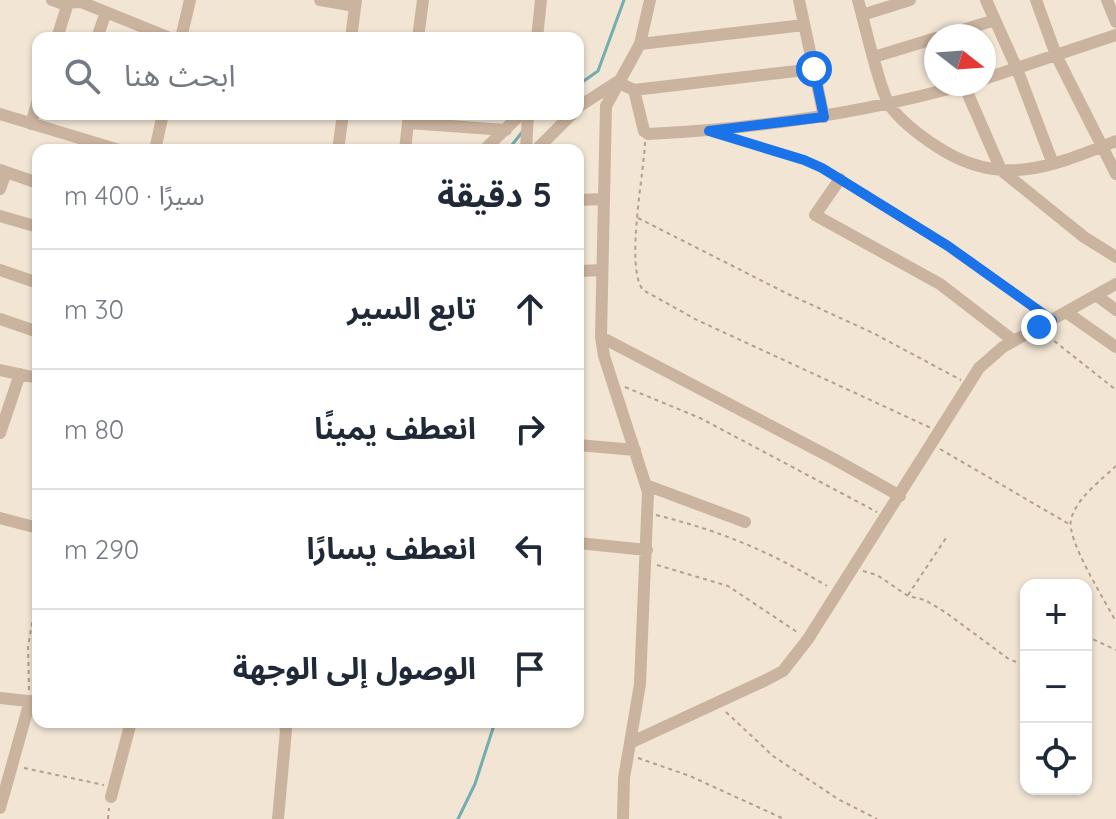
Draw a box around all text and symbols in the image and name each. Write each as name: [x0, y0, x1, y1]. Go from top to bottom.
north arrow: [924, 24, 996, 96]
search box: [32, 32, 584, 120]
route start: [796, 51, 832, 87]
icon: search: [60, 54, 104, 98]
text: ابحث هنا: [124, 56, 236, 94]
text: 5 دقيقة: [437, 173, 552, 216]
text: سيرًا · 400 m: [64, 179, 205, 212]
icon: ahead: [508, 287, 552, 331]
text: تابع السير: [347, 289, 476, 327]
text: 30 m: [64, 293, 124, 326]
route end: [1021, 309, 1057, 345]
icon: right: [508, 407, 552, 451]
text: انعطف يمينًا: [314, 409, 476, 447]
text: 80 m: [64, 413, 124, 446]
icon: left: [508, 527, 552, 571]
text: انعطف يسارًا: [306, 529, 476, 567]
text: 290 m: [64, 533, 139, 566]
map controls: [1020, 579, 1092, 795]
button: +: [1020, 579, 1092, 651]
icon: arrive: [508, 647, 552, 691]
text: الوصول إلى الوجهة: [233, 649, 476, 687]
button: −: [1020, 651, 1092, 723]
button: locate: [1020, 723, 1092, 795]

